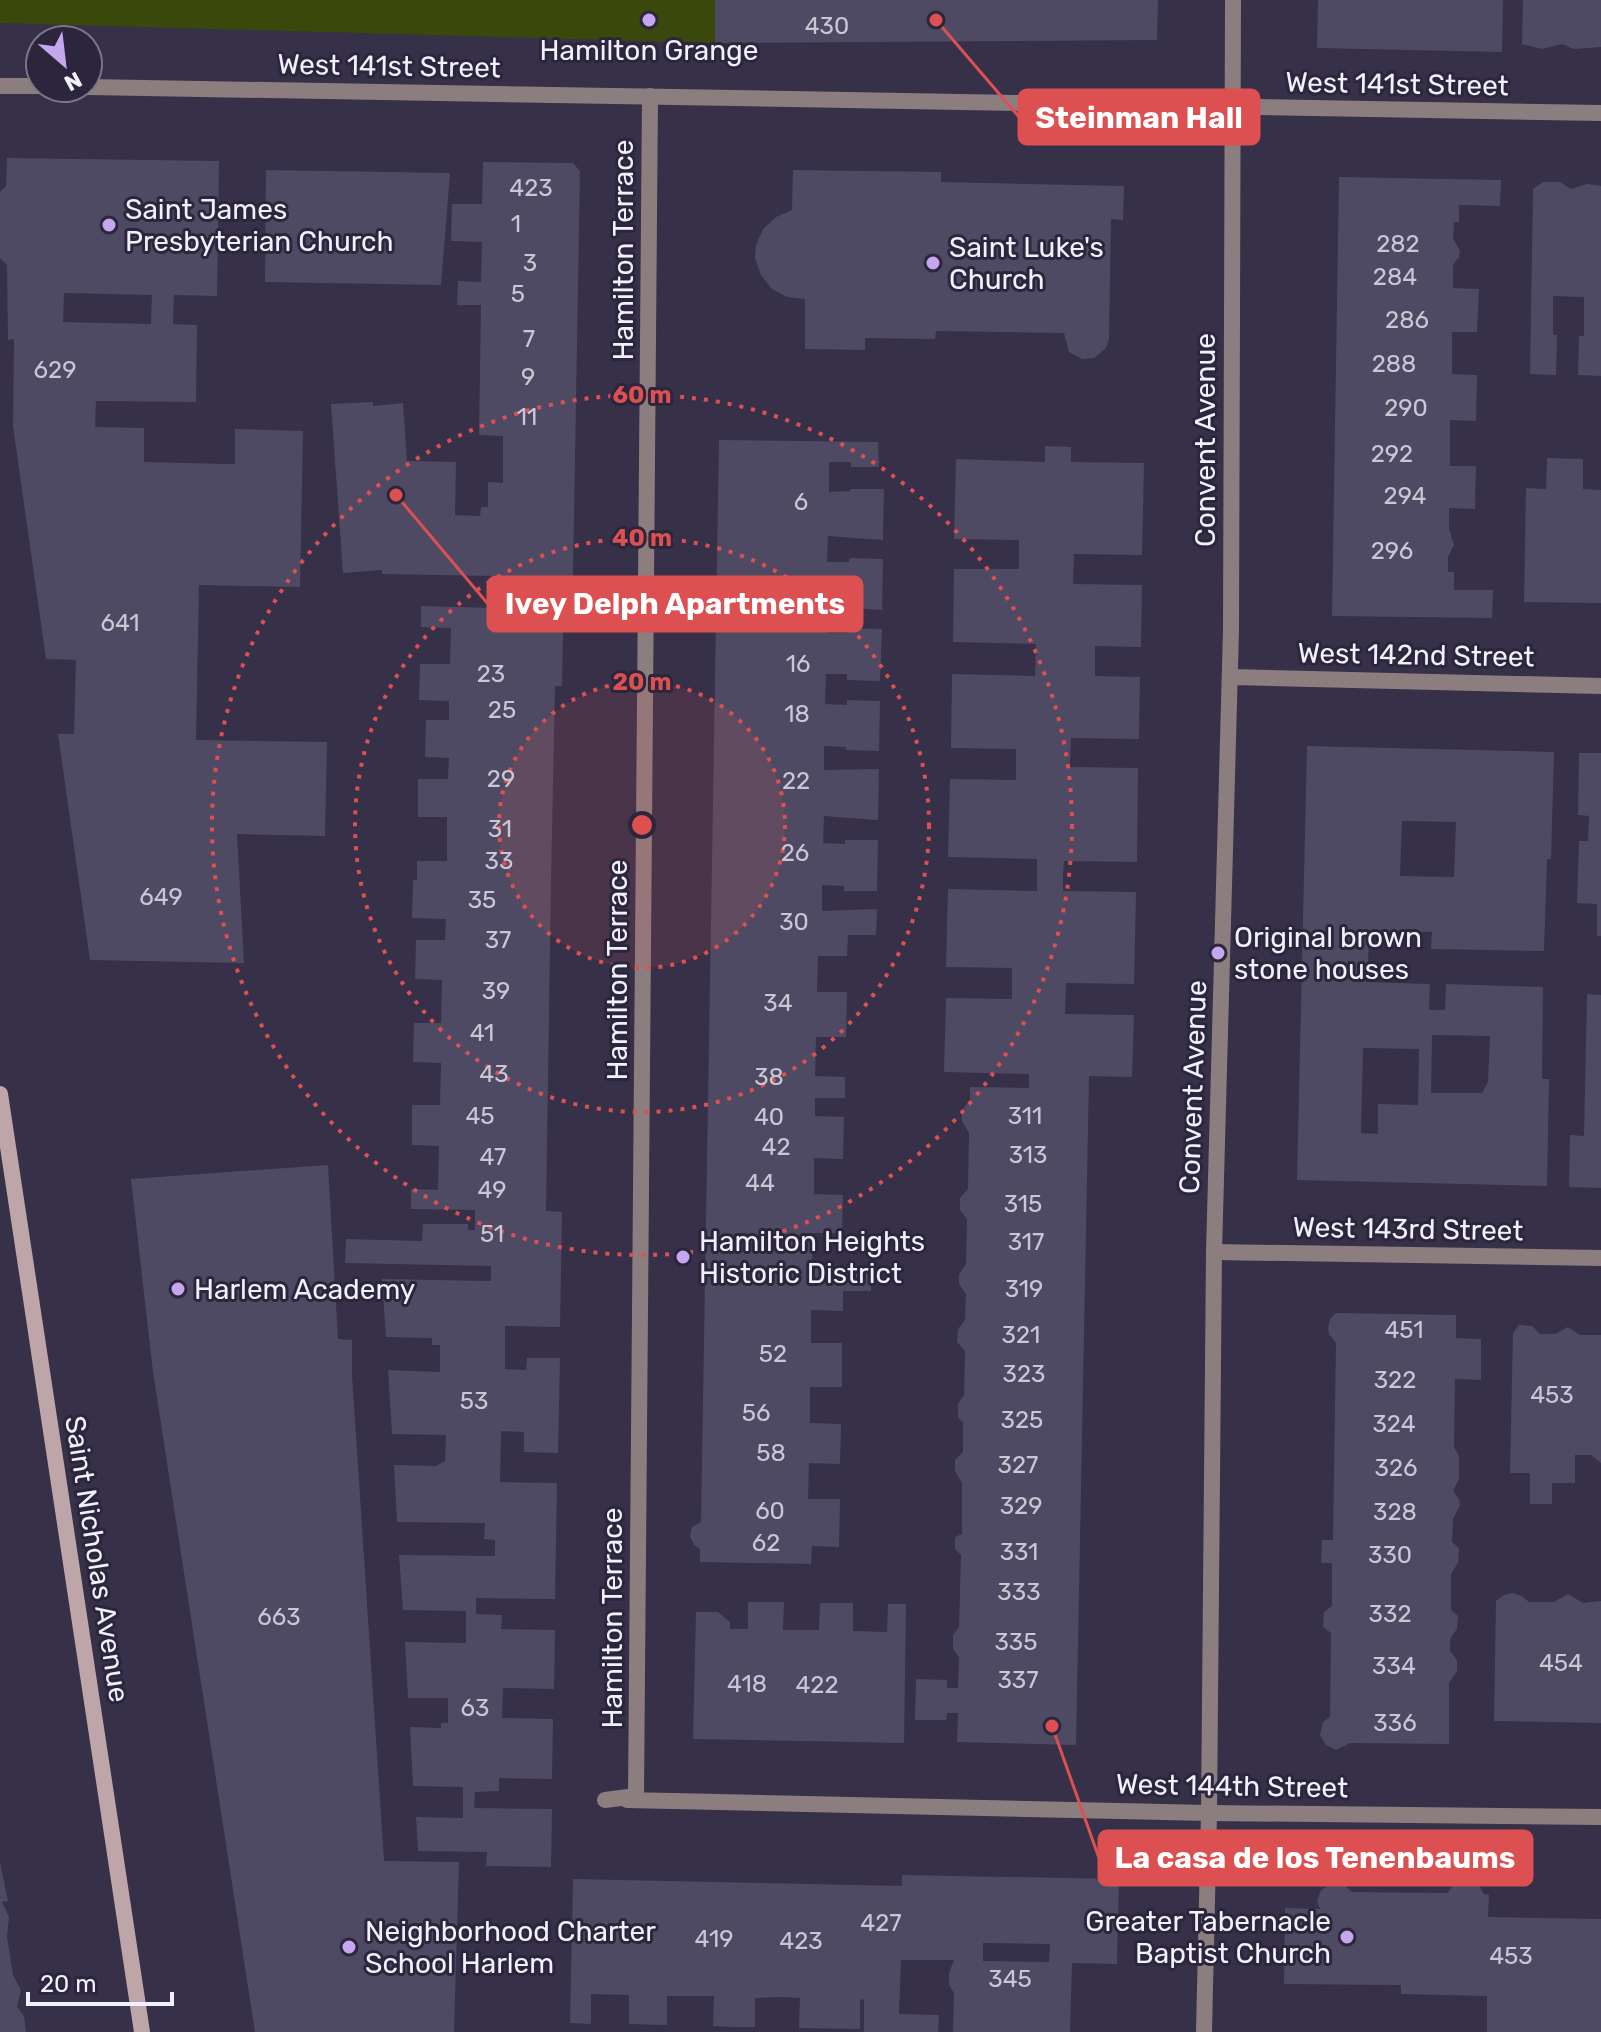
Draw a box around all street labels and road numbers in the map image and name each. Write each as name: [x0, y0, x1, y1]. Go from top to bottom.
street label: West 141st Street: [277, 48, 501, 84]
street label: West 141st Street: [1285, 66, 1509, 102]
street label: Hamilton Terrace: [607, 140, 640, 360]
street label: Convent Avenue: [1189, 333, 1222, 547]
street label: West 142nd Street: [1297, 636, 1535, 674]
street label: Hamilton Terrace: [601, 860, 634, 1080]
street label: Convent Avenue: [1173, 980, 1213, 1194]
street label: West 143rd Street: [1292, 1210, 1524, 1248]
street label: Saint Nicholas Avenue: [58, 1413, 136, 1705]
street label: Hamilton Terrace: [596, 1508, 629, 1728]
street label: West 144th Street: [1116, 1767, 1348, 1805]

